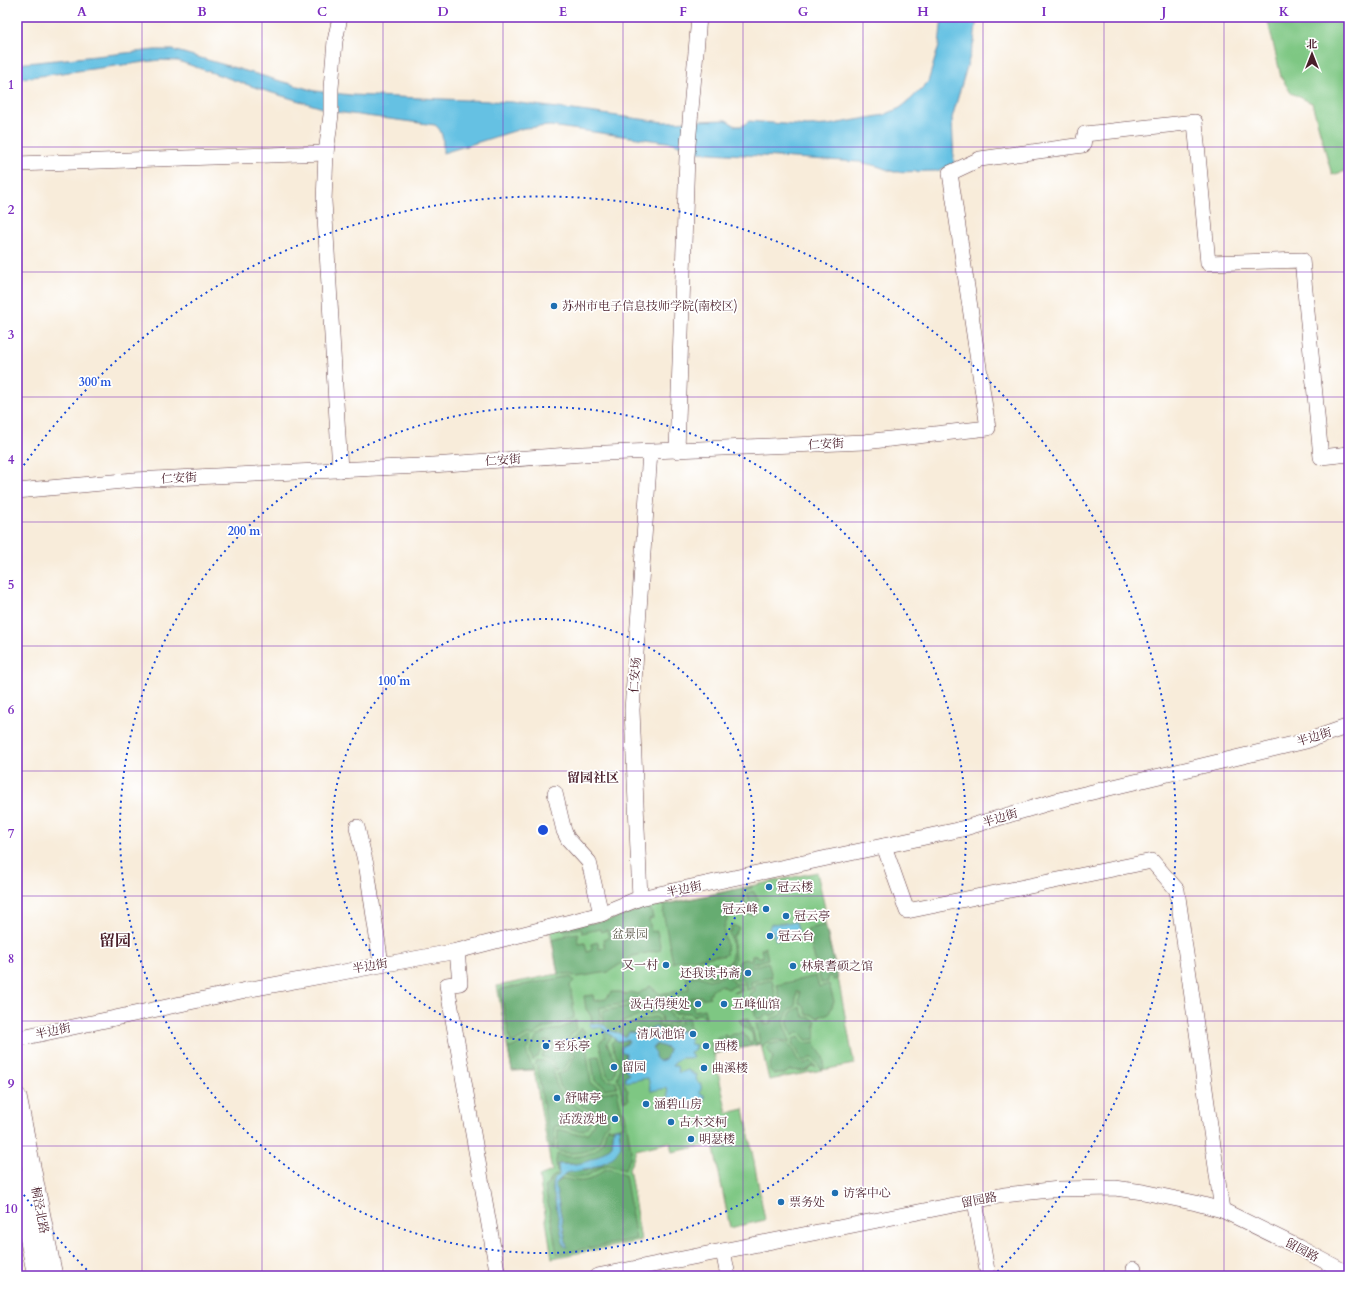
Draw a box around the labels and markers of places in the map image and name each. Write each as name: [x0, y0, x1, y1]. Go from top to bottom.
place label: 苏州市电子信息技师学院(南校区): [562, 298, 738, 314]
marker: 苏州市电子信息技师学院(南校区): [549, 301, 559, 311]
centre of rings: [536, 823, 550, 837]
place label: 冠云楼: [777, 879, 813, 895]
marker: 冠云楼: [764, 882, 774, 892]
place label: 冠云峰: [722, 901, 758, 917]
marker: 冠云峰: [761, 904, 771, 914]
place label: 冠云亭: [794, 908, 830, 924]
marker: 冠云亭: [781, 911, 791, 921]
place label: 冠云台: [778, 928, 814, 944]
marker: 冠云台: [765, 931, 775, 941]
place label: 又一村: [622, 957, 658, 973]
place label: 林泉耆硕之馆: [801, 958, 873, 974]
marker: 又一村: [661, 960, 671, 970]
marker: 林泉耆硕之馆: [788, 961, 798, 971]
place label: 还我读书斋: [680, 965, 740, 981]
marker: 还我读书斋: [743, 968, 753, 978]
place label: 汲古得绠处: [630, 996, 690, 1012]
place label: 五峰仙馆: [732, 996, 780, 1012]
marker: 汲古得绠处: [693, 999, 703, 1009]
marker: 五峰仙馆: [719, 999, 729, 1009]
place label: 清风池馆: [637, 1026, 685, 1042]
marker: 清风池馆: [688, 1029, 698, 1039]
place label: 至乐亭: [554, 1038, 590, 1054]
place label: 西楼: [714, 1038, 738, 1054]
marker: 至乐亭: [541, 1041, 551, 1051]
marker: 西楼: [701, 1041, 711, 1051]
place label: 留园: [622, 1059, 646, 1075]
place label: 曲溪楼: [712, 1060, 748, 1076]
marker: 留园: [609, 1062, 619, 1072]
marker: 曲溪楼: [699, 1063, 709, 1073]
place label: 舒啸亭: [565, 1090, 601, 1106]
marker: 舒啸亭: [552, 1093, 562, 1103]
place label: 涵碧山房: [654, 1096, 702, 1112]
marker: 涵碧山房: [641, 1099, 651, 1109]
place label: 活泼泼地: [559, 1111, 607, 1127]
marker: 活泼泼地: [610, 1114, 620, 1124]
place label: 古木交柯: [679, 1114, 727, 1130]
marker: 古木交柯: [666, 1117, 676, 1127]
place label: 明瑟楼: [699, 1131, 735, 1147]
marker: 明瑟楼: [686, 1134, 696, 1144]
place label: 访客中心: [843, 1185, 891, 1201]
marker: 访客中心: [830, 1188, 840, 1198]
place label: 票务处: [789, 1194, 825, 1210]
marker: 票务处: [776, 1197, 786, 1207]

